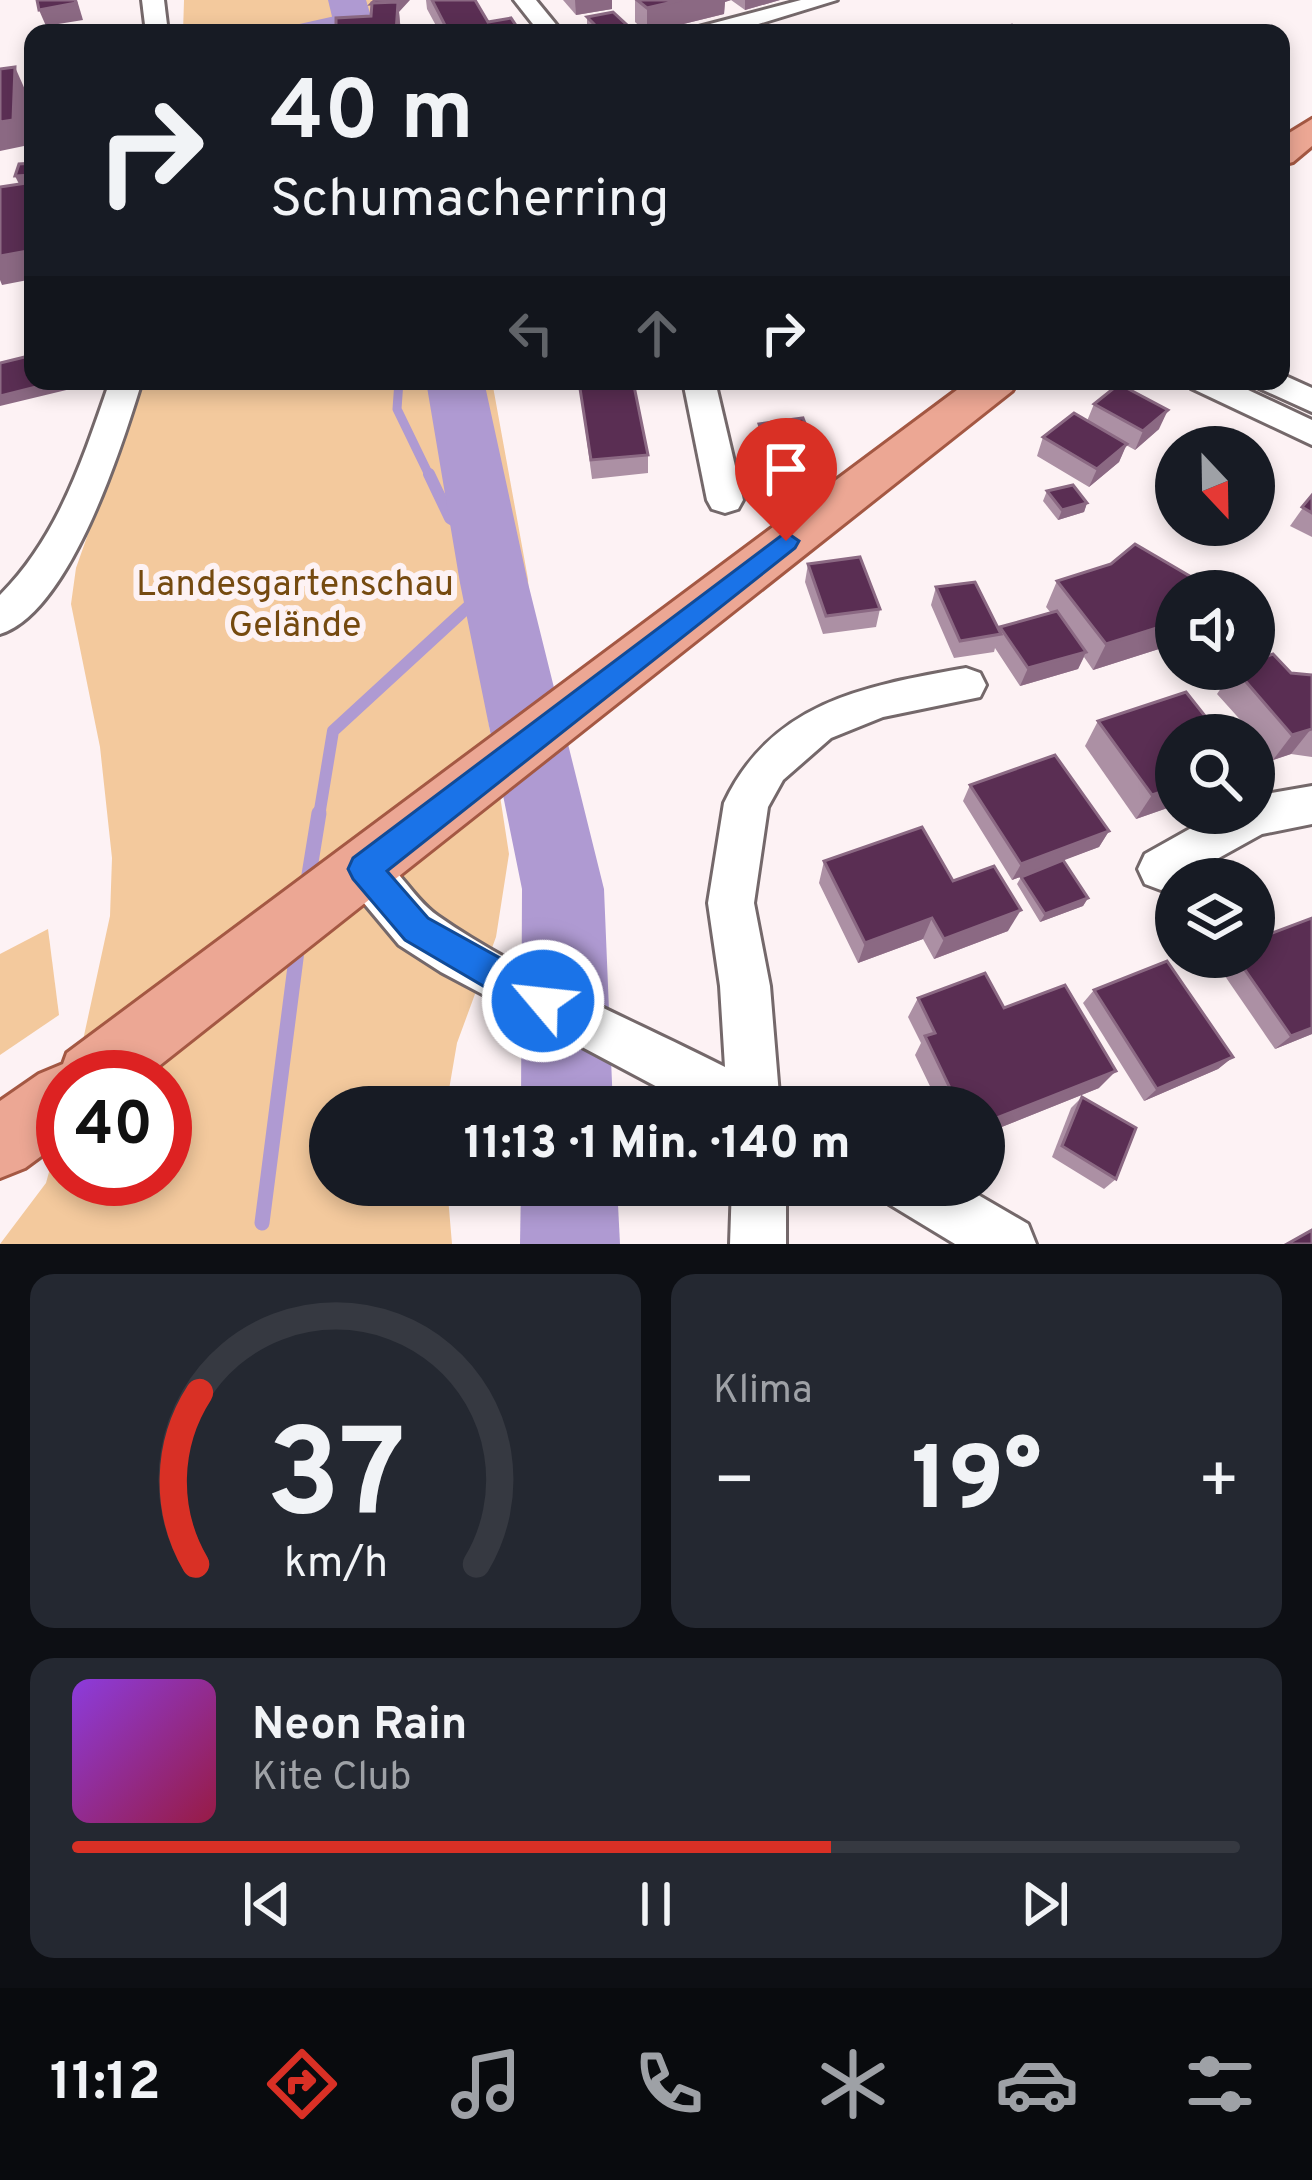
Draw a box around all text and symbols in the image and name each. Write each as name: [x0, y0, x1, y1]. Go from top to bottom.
text: 40 m: [270, 63, 474, 169]
icon: right: [72, 72, 228, 228]
text: Schumacherring: [270, 167, 669, 236]
icon: left: [498, 300, 564, 366]
icon: ahead: [624, 300, 690, 366]
icon: right: [750, 300, 816, 366]
pin: [735, 418, 837, 541]
north arrow: [1155, 426, 1275, 546]
map controls: [1155, 426, 1275, 978]
icon: arrive: [753, 436, 819, 502]
park label: Landesgartenschau Gelände: [136, 563, 454, 650]
button: sound: [1155, 570, 1275, 690]
button: search: [1155, 714, 1275, 834]
button: layers: [1155, 858, 1275, 978]
position arrow: [480, 938, 606, 1064]
speed limit sign: 40: [36, 1050, 192, 1206]
text: 11:13 · 1 Min. · 140 m: [464, 1117, 850, 1174]
text: Klima: [713, 1368, 813, 1417]
text: 37: [266, 1403, 405, 1561]
text: 19°: [911, 1428, 1042, 1541]
text: −: [713, 1443, 756, 1526]
text: +: [1197, 1443, 1240, 1526]
text: km/h: [283, 1538, 388, 1592]
text: Neon Rain: [252, 1698, 468, 1755]
text: Kite Club: [252, 1755, 411, 1804]
icon: previous: [234, 1871, 300, 1937]
icon: pause: [623, 1871, 689, 1937]
icon: next: [1012, 1871, 1078, 1937]
icon: directions: [260, 2042, 344, 2126]
icon: music: [444, 2042, 528, 2126]
icon: phone: [627, 2042, 711, 2126]
icon: climate: [811, 2042, 895, 2126]
icon: car: [995, 2042, 1079, 2126]
icon: filters: [1178, 2042, 1262, 2126]
text: 11:12: [50, 2050, 161, 2119]

